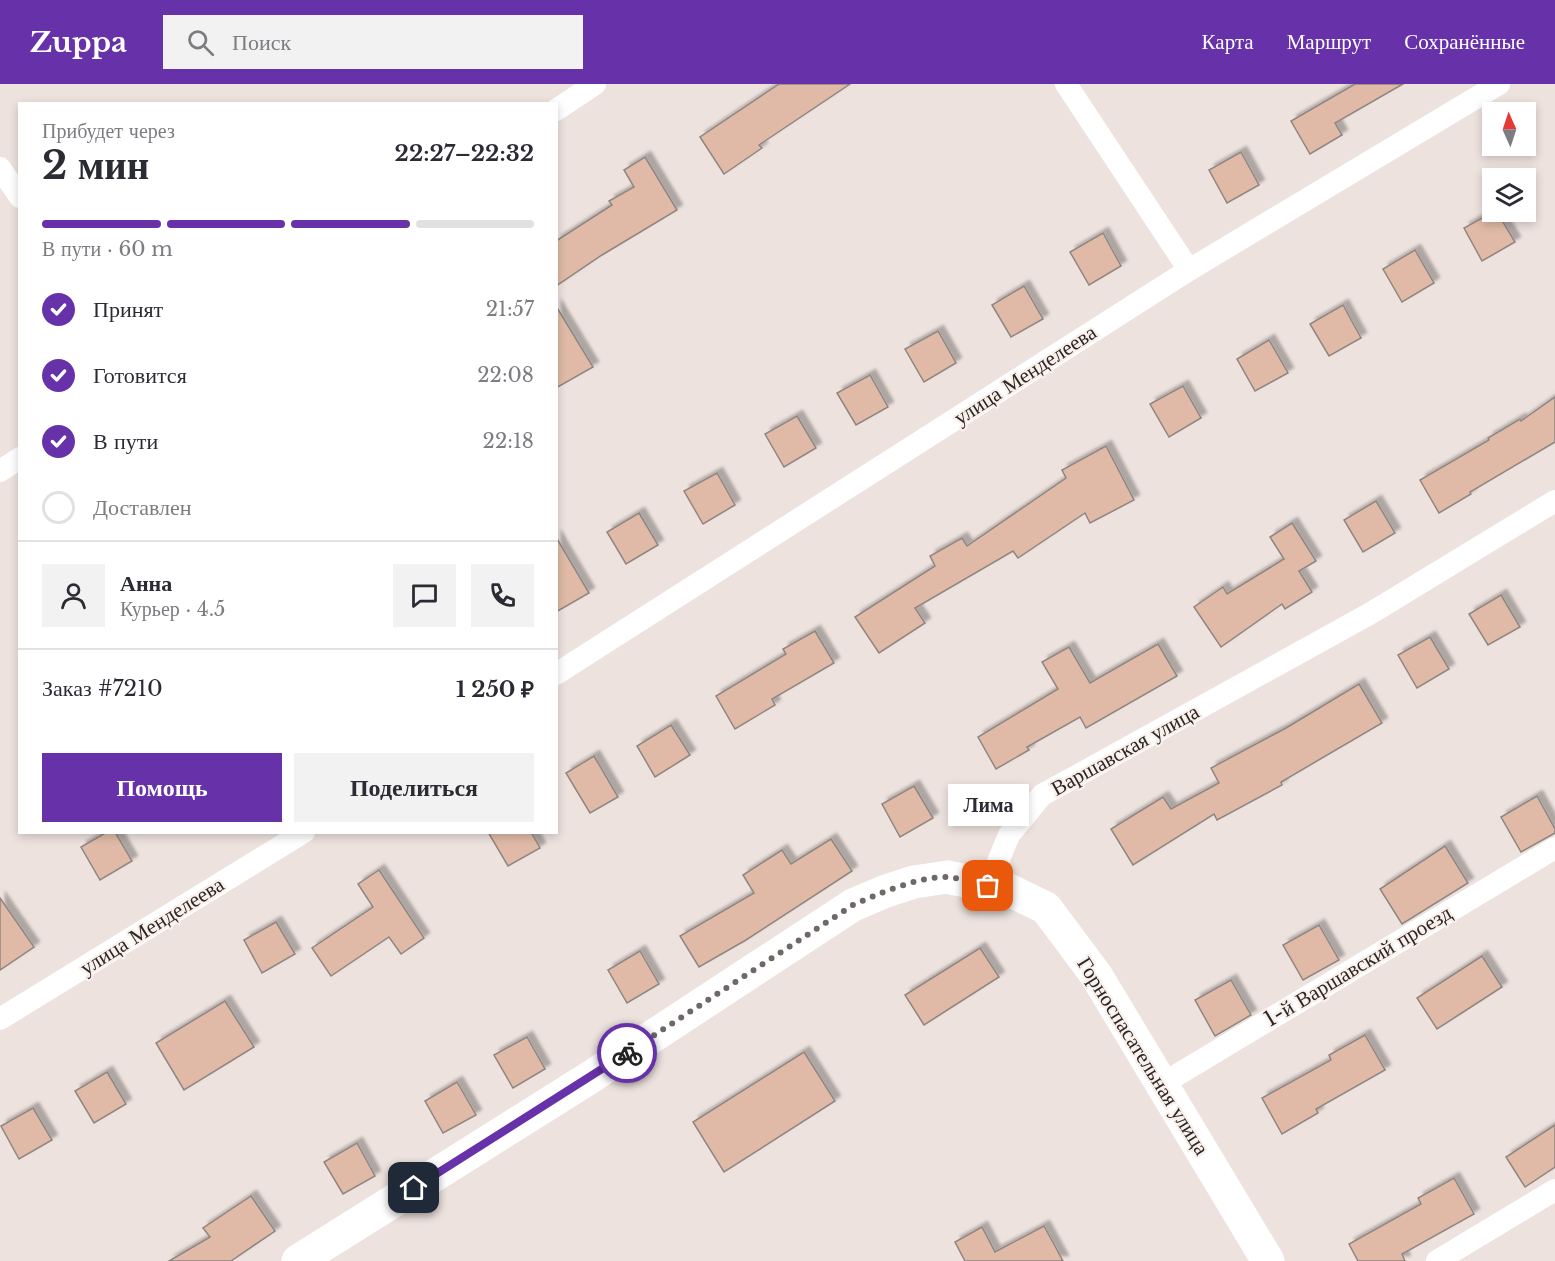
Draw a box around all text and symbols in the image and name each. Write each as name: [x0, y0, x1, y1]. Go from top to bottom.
search box: [163, 15, 583, 69]
text: Zuppa: [30, 25, 127, 60]
icon: search: [184, 26, 217, 59]
text: Поиск: [232, 29, 291, 56]
text: Карта: [1202, 29, 1254, 55]
text: Маршрут: [1287, 29, 1371, 55]
text: Сохранённые: [1404, 29, 1525, 55]
north arrow: [1482, 102, 1536, 156]
map controls: [1482, 102, 1536, 222]
text: Прибудет через: [42, 119, 175, 143]
text: 22:27–22:32: [395, 140, 534, 167]
text: 2 мин: [42, 141, 149, 190]
button: layers: [1482, 168, 1536, 222]
text: В пути · 60 m: [42, 237, 173, 261]
icon: check: [42, 293, 75, 326]
text: Принят: [93, 296, 163, 323]
text: 21:57: [486, 297, 534, 321]
street label: улица Менделеева: [949, 319, 1102, 431]
icon: check: [42, 359, 75, 392]
text: Готовится: [93, 362, 187, 389]
text: 22:08: [477, 363, 534, 387]
icon: check: [42, 425, 75, 458]
text: В пути: [93, 428, 158, 455]
text: 22:18: [483, 429, 534, 453]
text: Доставлен: [93, 494, 192, 521]
button: person: [42, 564, 105, 627]
button: chat: [393, 564, 456, 627]
button: phone: [471, 564, 534, 627]
text: Анна: [120, 570, 172, 597]
text: Курьер · 4.5: [120, 597, 225, 621]
text: Заказ #7210: [42, 675, 163, 702]
text: 1 250 ₽: [456, 676, 534, 703]
street label: Варшавская улица: [1046, 698, 1204, 801]
button: Помощь: [42, 753, 282, 822]
button: Поделиться: [294, 753, 534, 822]
callout: Лима: [948, 784, 1028, 826]
text: Лима: [964, 793, 1013, 817]
pin: [962, 860, 1013, 911]
icon: bag: [971, 869, 1004, 902]
street label: улица Менделеева: [75, 871, 229, 981]
street label: 1-й Варшавский проезд: [1260, 900, 1457, 1032]
street label: Горноспасательная улица: [1071, 952, 1215, 1160]
courier: [597, 1023, 657, 1083]
icon: bike: [611, 1037, 644, 1070]
pin: [388, 1162, 439, 1213]
icon: home: [397, 1171, 430, 1204]

